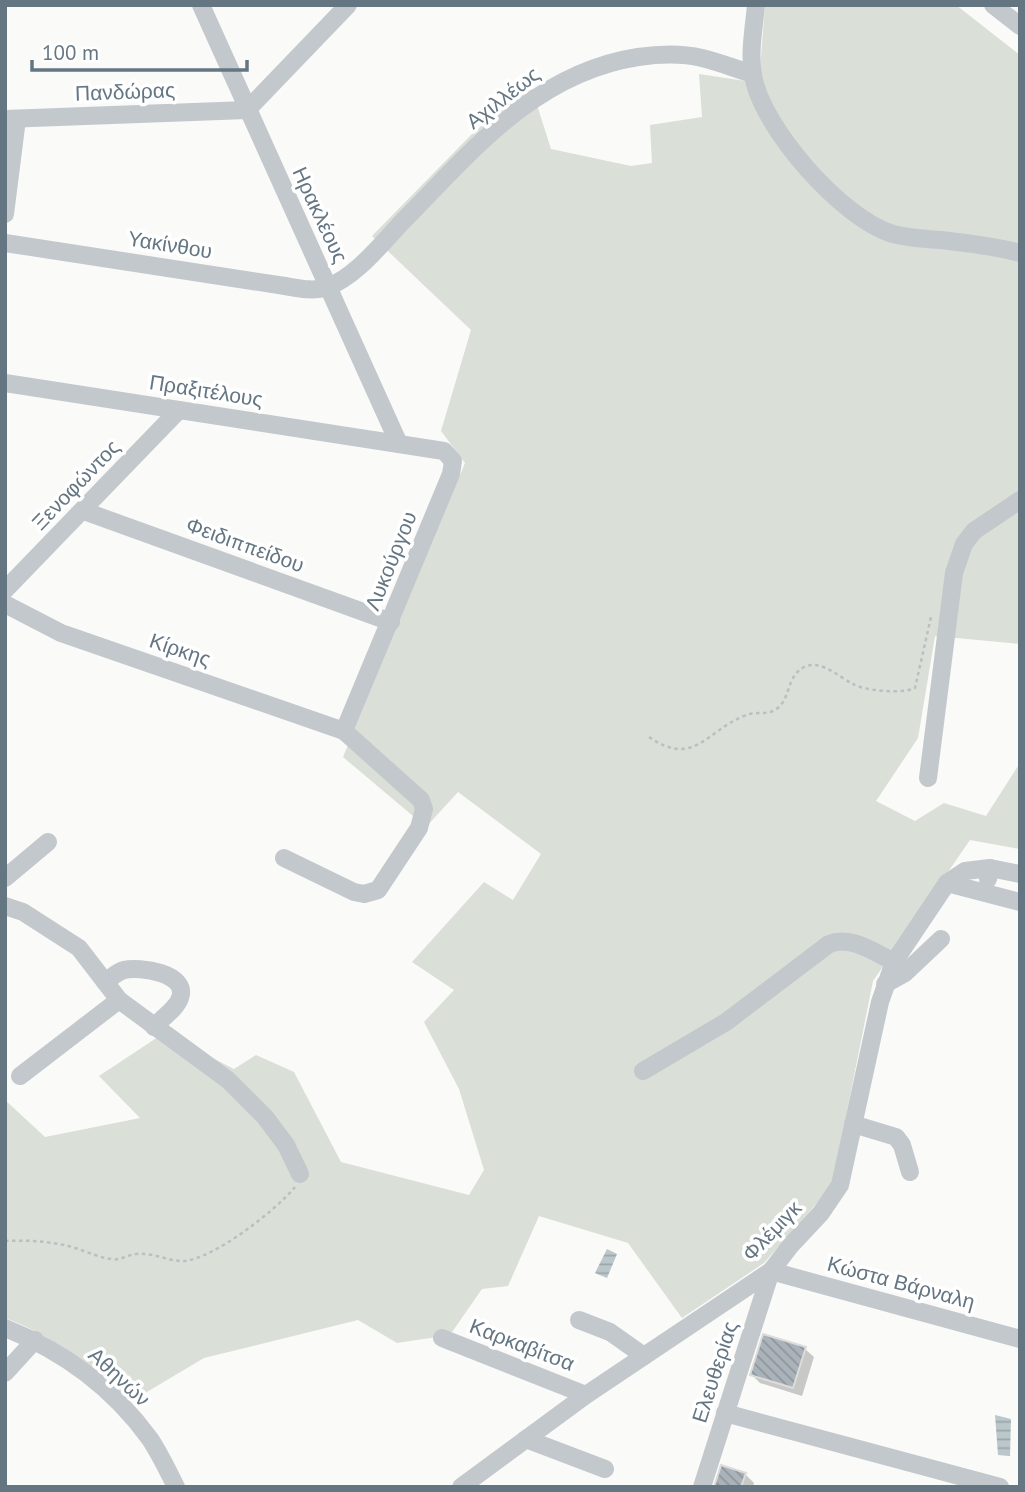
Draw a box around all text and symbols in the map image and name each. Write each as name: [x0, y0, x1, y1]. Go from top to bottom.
scale bar: [32, 28, 247, 72]
text: 100 m: [42, 39, 99, 66]
street label: Αχιλλέως: [460, 60, 545, 135]
street label: Πανδώρας: [74, 76, 175, 107]
street label: Ηρακλέους: [286, 162, 354, 267]
street label: Υακίνθου: [126, 225, 214, 264]
street label: Πραξιτέλους: [147, 368, 265, 413]
street label: Ξενοφώντος: [26, 434, 125, 536]
street label: Λυκούργου: [358, 507, 423, 614]
street label: Φειδιππείδου: [182, 511, 308, 578]
street label: Κίρκης: [146, 627, 214, 673]
street label: Φλέμιγκ: [736, 1194, 807, 1267]
street label: Κώστα Βάρναλη: [824, 1250, 978, 1315]
street label: Καρκαβίτσα: [466, 1312, 578, 1377]
street label: Ελευθερίας: [685, 1318, 744, 1426]
street label: Αθηνών: [83, 1341, 156, 1412]

